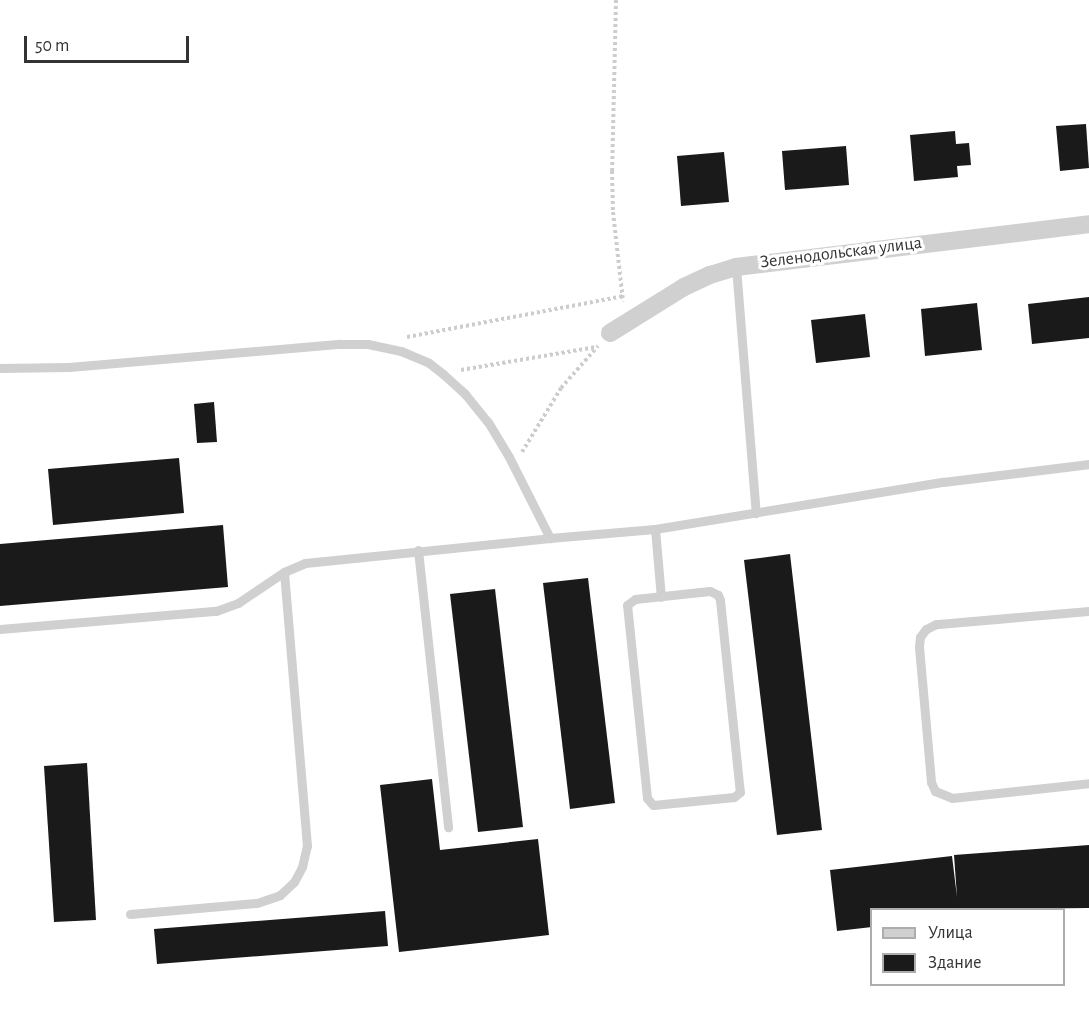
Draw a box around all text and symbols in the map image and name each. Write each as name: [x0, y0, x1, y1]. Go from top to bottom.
scale bar: [27, 24, 192, 62]
text: 50 m: [35, 37, 69, 55]
street label: Зеленодольская улица: [759, 232, 923, 274]
legend: [870, 908, 1065, 986]
text: Улица: [928, 924, 973, 942]
text: Здание: [928, 954, 982, 972]

